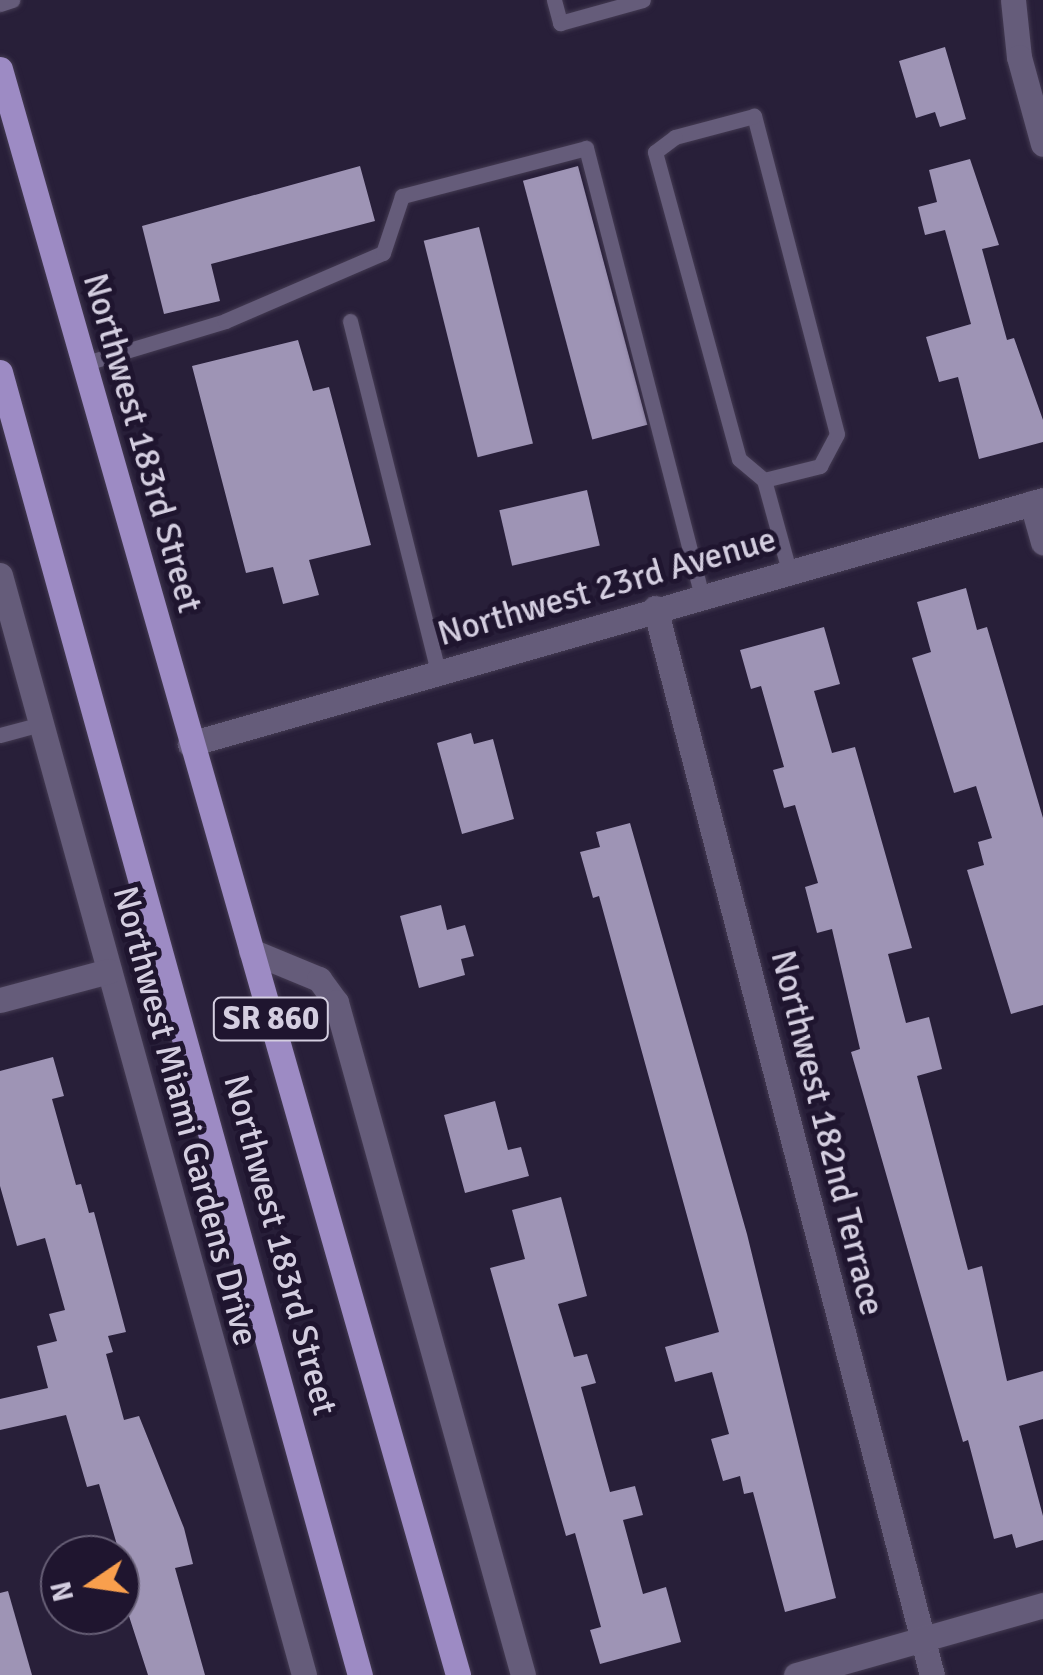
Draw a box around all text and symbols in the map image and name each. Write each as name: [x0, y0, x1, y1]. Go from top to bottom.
street label: Northwest 183rd Street: [73, 269, 211, 617]
street label: Northwest 23rd Avenue: [433, 519, 781, 655]
street label: Northwest Miami Gardens Drive: [103, 882, 267, 1350]
street label: Northwest 182nd Terrace: [761, 946, 893, 1320]
road number: SR 860: [211, 992, 331, 1046]
street label: Northwest 183rd Street: [214, 1070, 346, 1420]
north arrow: [40, 1535, 140, 1635]
text: N: [44, 1578, 81, 1605]

